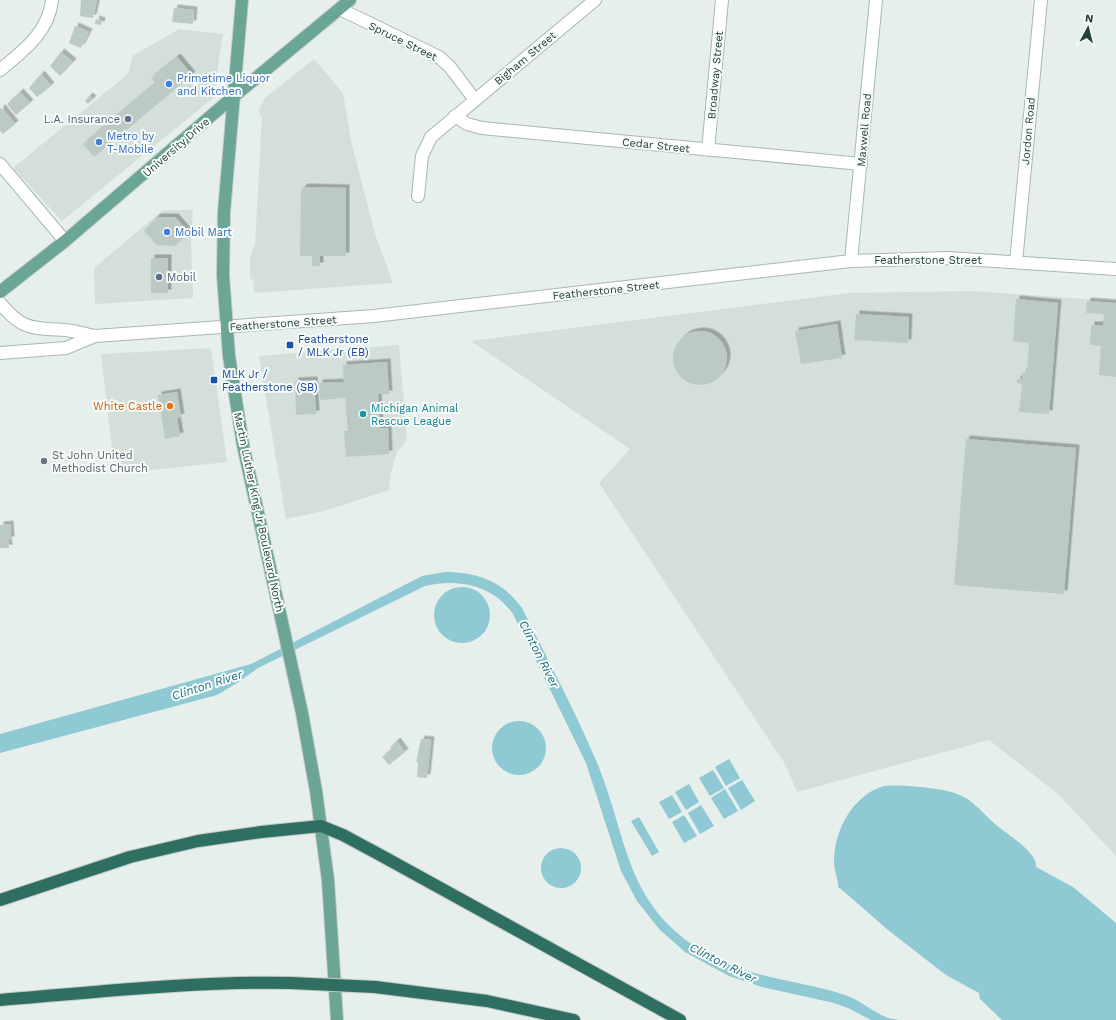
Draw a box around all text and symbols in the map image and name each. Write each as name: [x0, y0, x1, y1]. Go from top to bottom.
north arrow: [1068, 8, 1108, 48]
text: N: [1084, 12, 1094, 26]
street label: Spruce Street: [366, 19, 439, 64]
street label: Bigham Street: [492, 29, 559, 88]
street label: Broadway Street: [705, 30, 726, 120]
place label: Primetime Liquor and Kitchen: [177, 72, 271, 98]
marker: Primetime Liquor and Kitchen: [164, 79, 174, 89]
street label: Maxwell Road: [855, 93, 874, 167]
street label: Jordon Road: [1019, 97, 1038, 165]
place label: L.A. Insurance: [44, 113, 120, 126]
marker: L.A. Insurance: [123, 114, 133, 124]
street label: University Drive: [141, 115, 212, 180]
place label: Metro by T-Mobile: [107, 130, 154, 156]
street label: Cedar Street: [621, 135, 691, 156]
marker: Metro by T-Mobile: [94, 137, 104, 147]
place label: Mobil Mart: [175, 226, 232, 239]
marker: Mobil Mart: [162, 227, 172, 237]
street label: Featherstone Street: [874, 254, 982, 267]
place label: Mobil: [167, 271, 197, 284]
marker: Mobil: [154, 272, 164, 282]
street label: Featherstone Street: [552, 278, 661, 303]
street label: Featherstone Street: [229, 313, 337, 334]
place label: Featherstone / MLK Jr (EB): [298, 333, 369, 359]
marker: Featherstone / MLK Jr (EB): [285, 340, 295, 350]
place label: MLK Jr / Featherstone (SB): [222, 368, 318, 394]
marker: MLK Jr / Featherstone (SB): [209, 375, 219, 385]
place label: White Castle: [93, 400, 162, 413]
marker: White Castle: [165, 401, 175, 411]
place label: Michigan Animal Rescue League: [371, 402, 459, 428]
marker: Michigan Animal Rescue League: [358, 409, 368, 419]
street label: Martin Luther King Jr Boulevard North: [231, 411, 286, 613]
place label: St John United Methodist Church: [52, 449, 148, 475]
marker: St John United Methodist Church: [39, 456, 49, 466]
water label: Clinton River: [516, 618, 563, 691]
water label: Clinton River: [170, 667, 245, 703]
water label: Clinton River: [687, 940, 760, 987]

